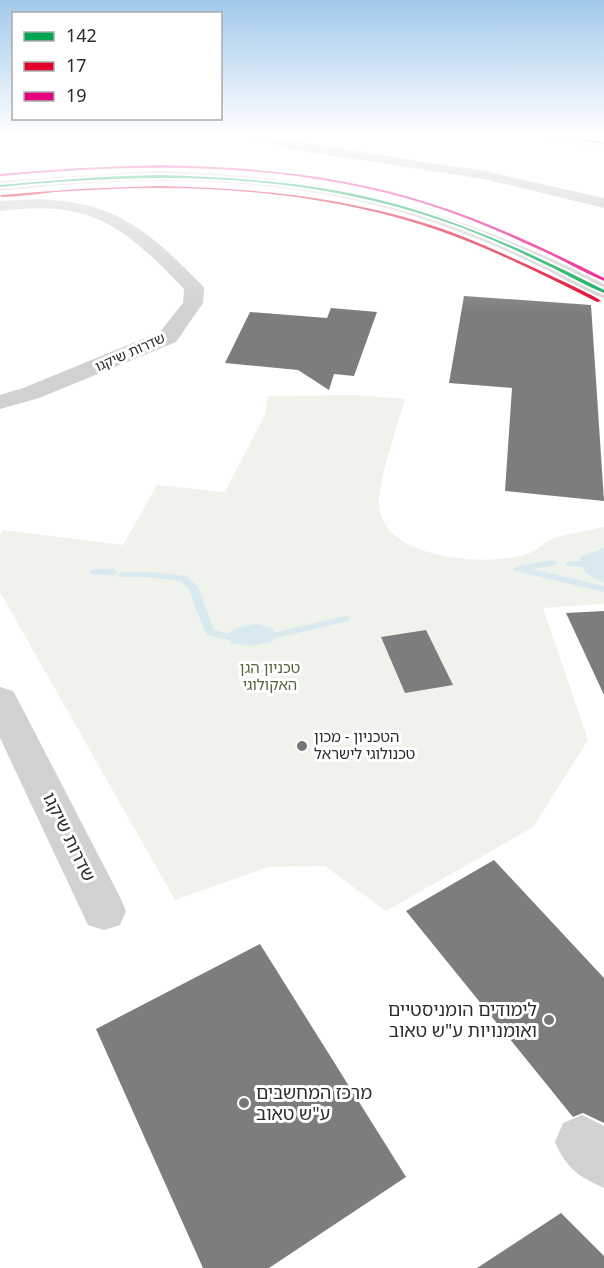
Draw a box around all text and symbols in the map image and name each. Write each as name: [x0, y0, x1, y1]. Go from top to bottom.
legend: [12, 12, 222, 120]
text: 142: [66, 23, 97, 47]
text: 17: [66, 53, 87, 77]
text: 19: [66, 83, 87, 107]
street label: שדרות שיקגו: [92, 328, 168, 375]
park label: טכניון הגן האקולוגי: [240, 657, 300, 694]
place label: הטכניון - מכון טכנולוגי לישראל: [314, 726, 415, 763]
marker: הטכניון - מכון טכנולוגי לישראל: [295, 739, 309, 753]
street label: שדרות שיקגו: [38, 788, 102, 885]
place label: לימודים הומניסטיים ואומנויות ע"ש טאוב: [388, 997, 537, 1042]
marker: לימודים הומניסטיים ואומנויות ע"ש טאוב: [542, 1013, 556, 1027]
place label: מרכז המחשבים ע"ש טאוב: [256, 1080, 372, 1125]
marker: מרכז המחשבים ע"ש טאוב: [237, 1096, 251, 1110]

